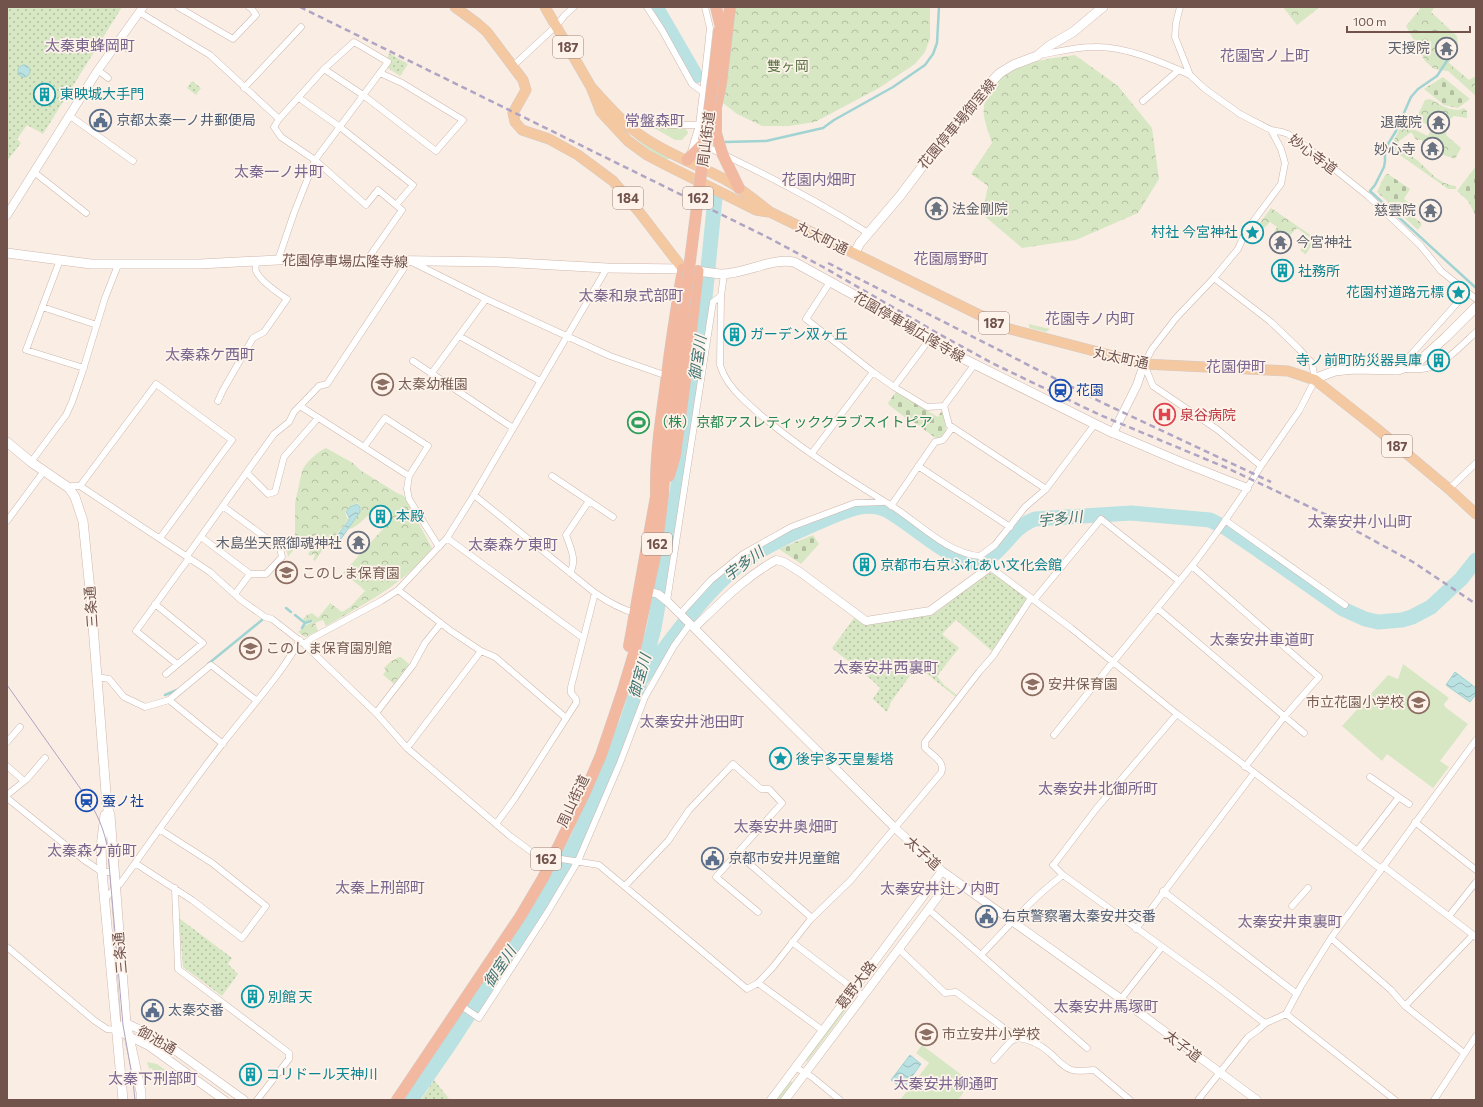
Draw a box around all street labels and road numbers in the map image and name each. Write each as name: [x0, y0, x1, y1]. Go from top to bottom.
road number: 187: [553, 36, 583, 58]
street label: 花園停車場御室線: [914, 75, 999, 172]
street label: 周山街道: [694, 110, 717, 168]
street label: 妙心寺道: [1286, 130, 1341, 177]
road number: 184: [613, 187, 643, 209]
road number: 162: [683, 187, 713, 209]
street label: 丸太町通: [793, 218, 851, 257]
street label: 花園停車場広隆寺線: [282, 251, 408, 270]
street label: 花園停車場広隆寺線: [850, 288, 968, 365]
road number: 187: [979, 312, 1009, 334]
street label: 丸太町通: [1092, 343, 1150, 372]
road number: 187: [1382, 435, 1412, 457]
road number: 162: [642, 533, 672, 555]
street label: 三条通: [81, 585, 100, 629]
street label: 周山街道: [553, 772, 592, 830]
street label: 太子道: [902, 832, 945, 873]
road number: 162: [531, 848, 561, 870]
street label: 三条通: [109, 931, 130, 975]
street label: 葛野大路: [832, 957, 879, 1012]
street label: 御池通: [135, 1022, 180, 1057]
street label: 太子道: [1161, 1026, 1205, 1065]

